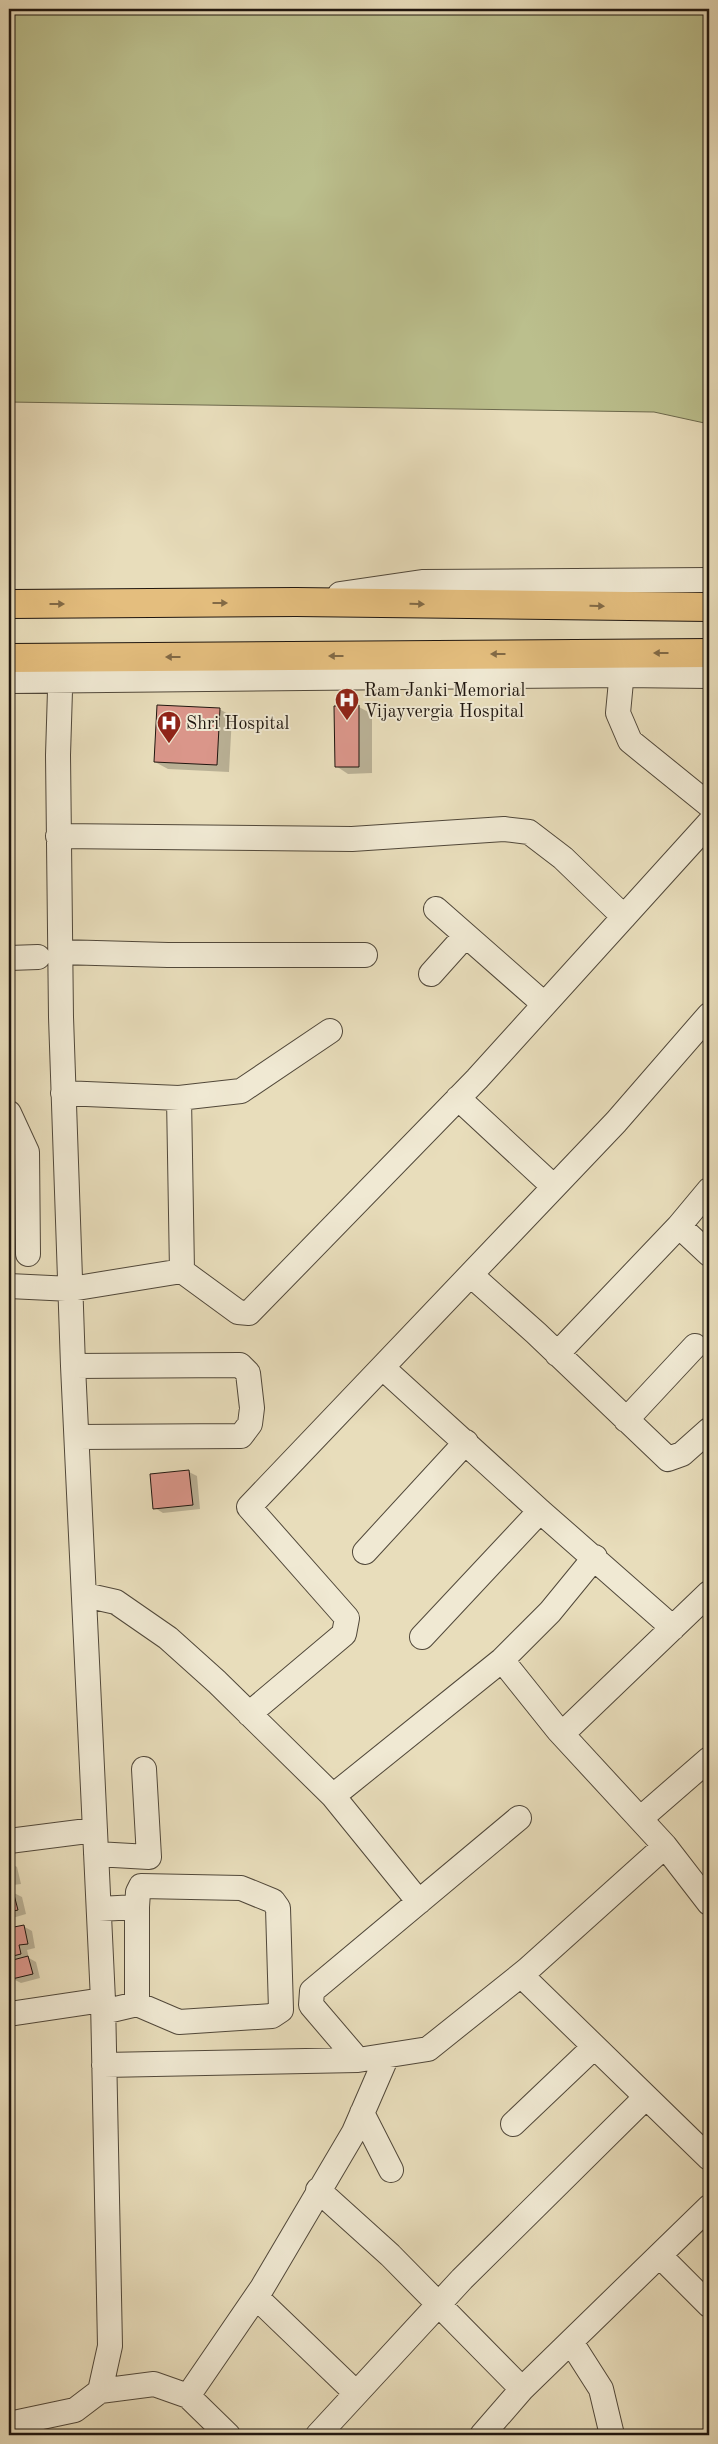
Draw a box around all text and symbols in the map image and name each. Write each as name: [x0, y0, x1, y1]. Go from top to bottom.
one-way arrow: [50, 599, 66, 607]
one-way arrow: [212, 599, 228, 607]
one-way arrow: [410, 600, 426, 608]
one-way arrow: [590, 602, 606, 610]
one-way arrow: [652, 649, 668, 657]
one-way arrow: [490, 651, 506, 659]
one-way arrow: [327, 652, 343, 660]
one-way arrow: [165, 653, 181, 661]
place label: Ram Janki Memorial Vijayvergia Hospital: [364, 682, 525, 721]
hospital icon: Ram Janki Memorial Vijayvergia Hospital: [334, 687, 360, 721]
hospital icon: Shri Hospital: [156, 710, 182, 744]
place label: Shri Hospital: [186, 715, 290, 733]

